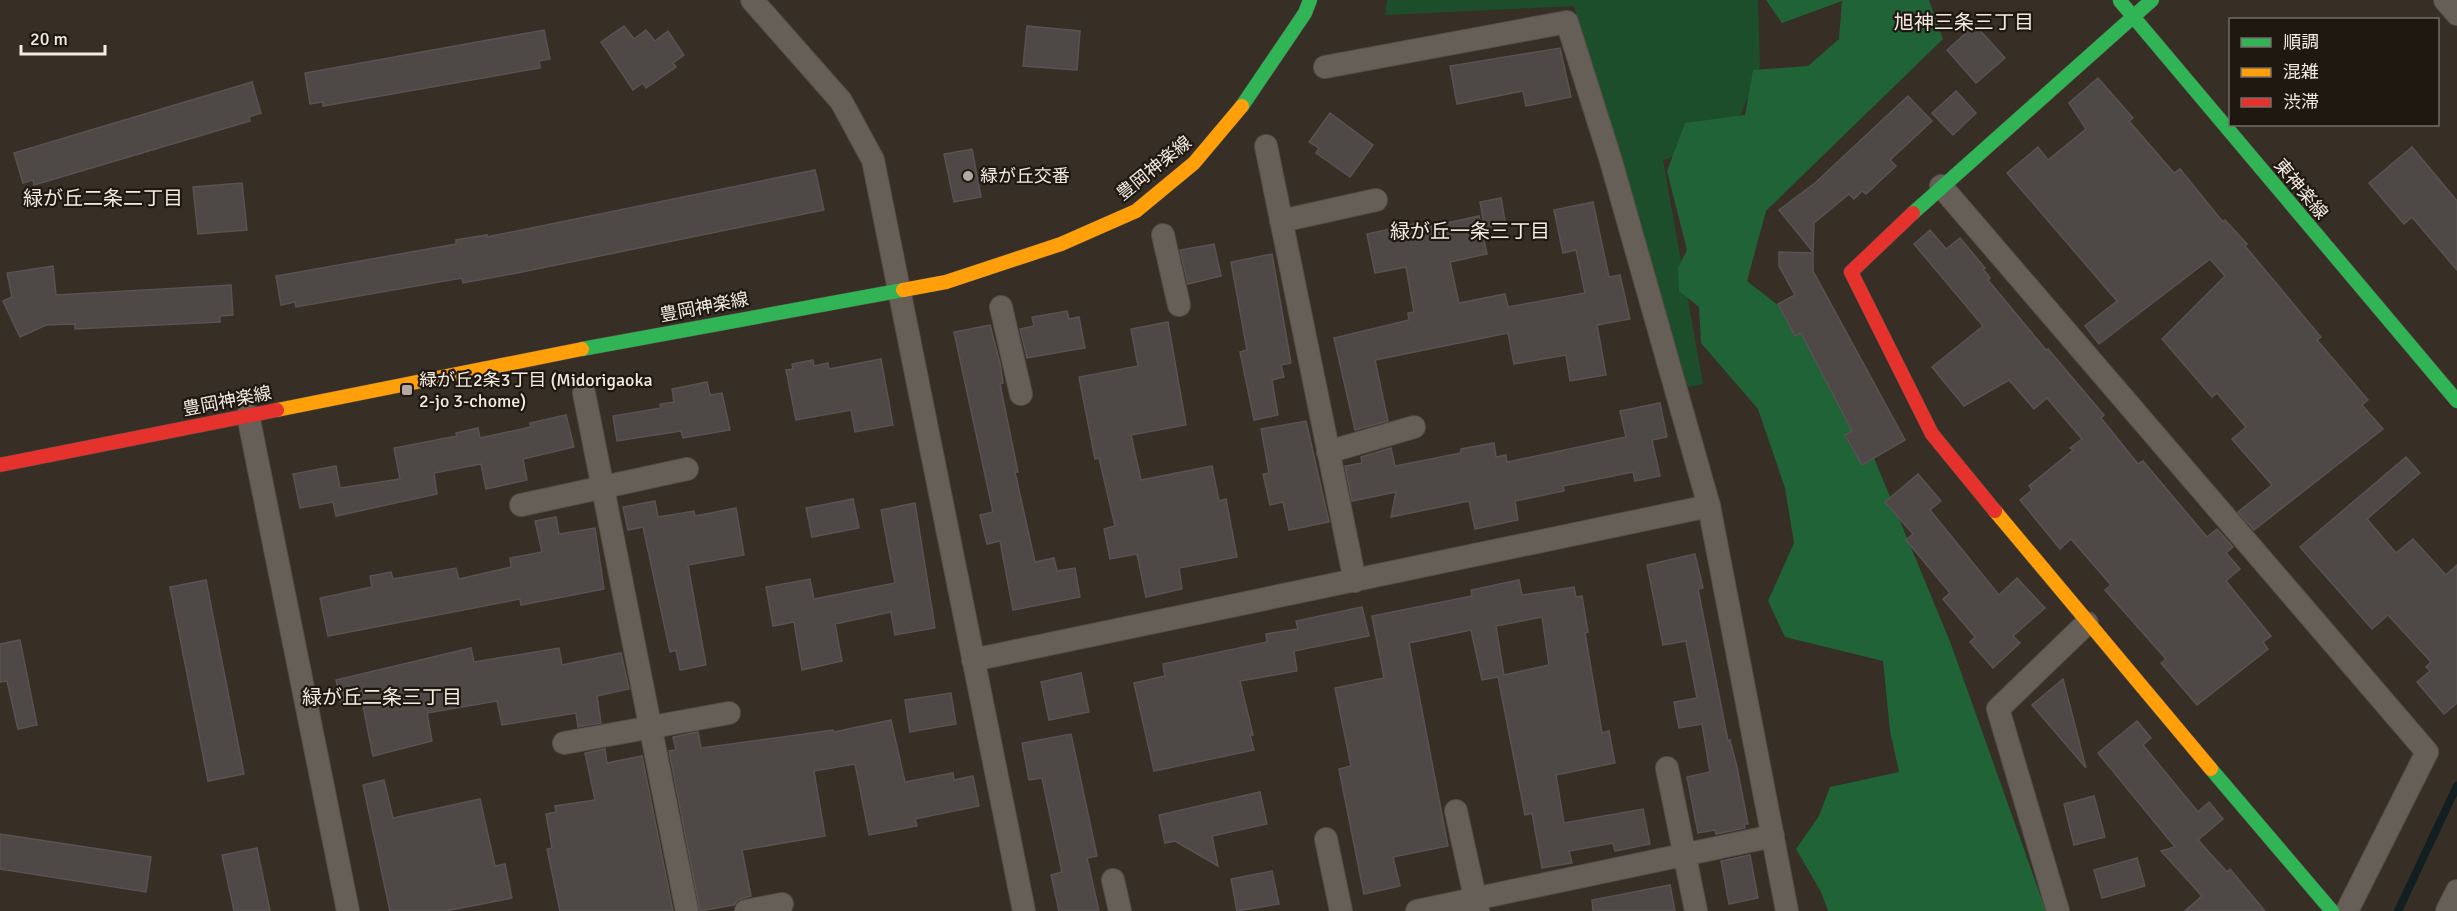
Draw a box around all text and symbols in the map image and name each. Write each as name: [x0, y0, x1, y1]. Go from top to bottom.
district label: 旭神三条三丁目: [1894, 10, 2034, 35]
scale bar: [21, 18, 105, 56]
legend: [2229, 18, 2439, 126]
text: 20 m: [30, 28, 68, 50]
text: 順調: [2283, 31, 2319, 53]
text: 混雑: [2283, 61, 2319, 83]
text: 渋滞: [2283, 91, 2319, 113]
street label: 豊岡神楽線: [1112, 131, 1196, 205]
street label: 東神楽線: [2269, 154, 2333, 224]
place label: 緑が丘交番: [980, 165, 1070, 187]
marker: 緑が丘交番: [961, 169, 975, 183]
district label: 緑が丘二条二丁目: [23, 186, 183, 211]
district label: 緑が丘一条三丁目: [1390, 219, 1550, 244]
street label: 豊岡神楽線: [658, 288, 750, 326]
place label: 緑が丘2条3丁目 (Midorigaoka 2-jo 3-chome): [419, 369, 653, 412]
street label: 豊岡神楽線: [181, 382, 273, 420]
marker: 緑が丘2条3丁目 (Midorigaoka 2-jo 3-chome): [400, 383, 414, 397]
district label: 緑が丘二条三丁目: [302, 685, 462, 710]

